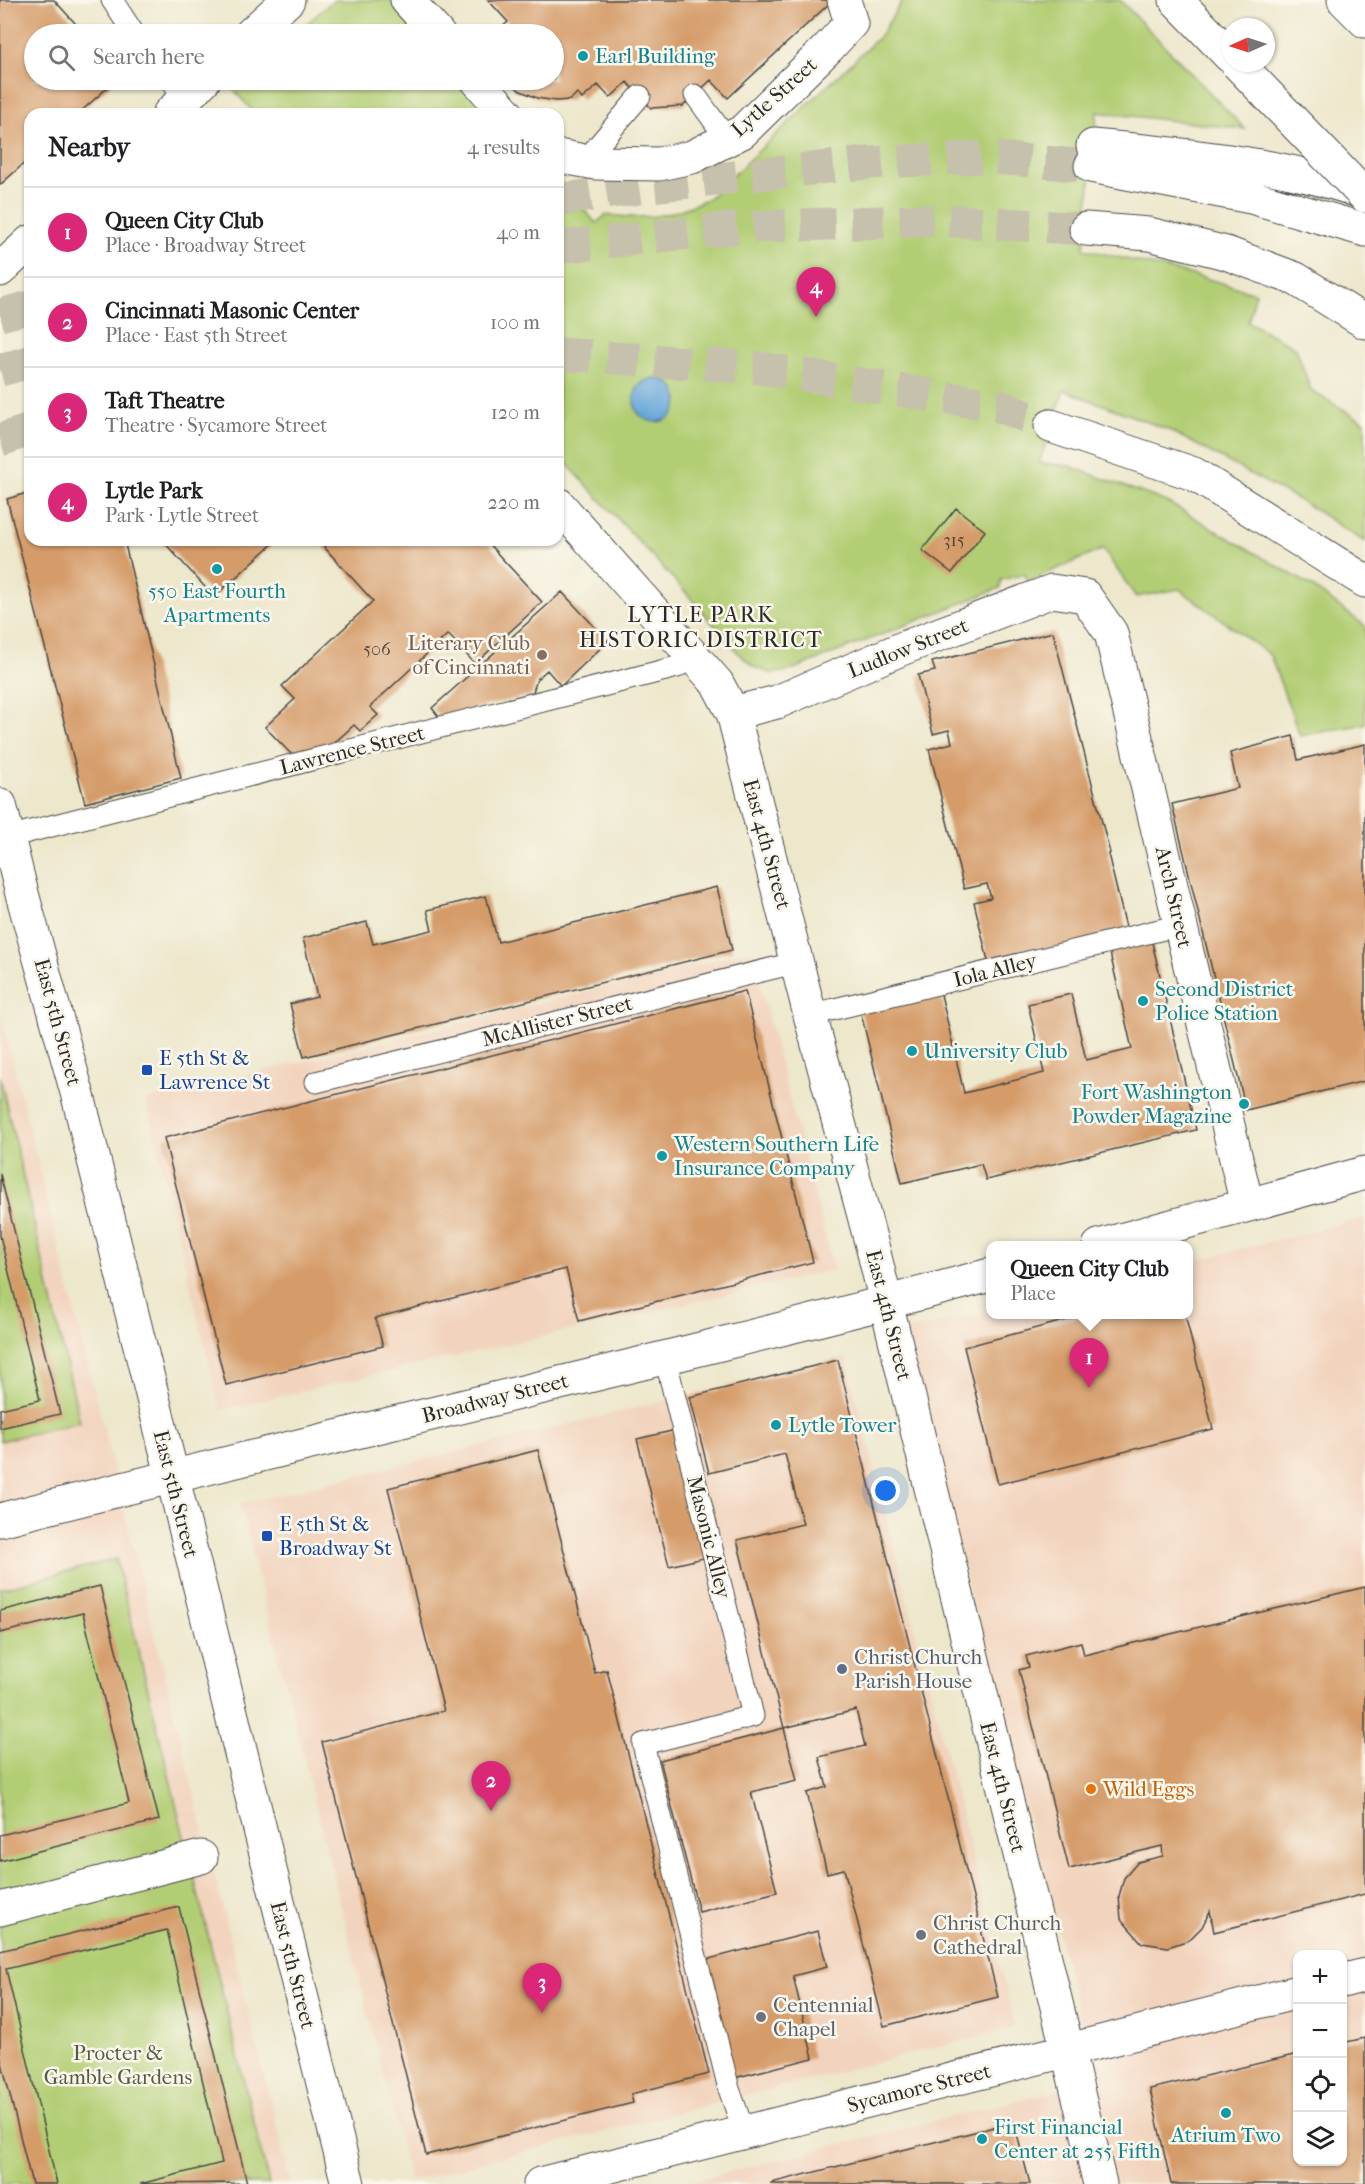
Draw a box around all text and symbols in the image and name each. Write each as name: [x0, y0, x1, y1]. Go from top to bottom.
north arrow: [1221, 18, 1275, 72]
search box: [24, 24, 564, 90]
icon: search: [45, 41, 78, 74]
text: Search here: [93, 44, 205, 70]
place label: Earl Building: [595, 44, 716, 68]
marker: Earl Building: [576, 49, 590, 63]
street label: Lytle Street: [726, 52, 822, 142]
text: Nearby: [48, 132, 130, 163]
text: 4 results: [467, 136, 540, 159]
text: Queen City Club: [105, 208, 264, 234]
text: 1: [64, 221, 71, 244]
text: 40 m: [496, 221, 540, 244]
text: Place · Broadway Street: [105, 234, 306, 257]
pin: 4: [796, 268, 836, 317]
text: Cincinnati Masonic Center: [105, 298, 359, 324]
text: 2: [62, 311, 73, 334]
text: 100 m: [490, 311, 540, 334]
text: Place · East 5th Street: [105, 324, 288, 347]
text: Taft Theatre: [105, 388, 225, 414]
text: 3: [63, 401, 72, 424]
text: 120 m: [491, 401, 540, 424]
text: Theatre · Sycamore Street: [105, 414, 327, 437]
text: Lytle Park: [105, 478, 203, 504]
text: 4: [62, 491, 73, 514]
text: 220 m: [487, 491, 540, 514]
text: Park · Lytle Street: [105, 504, 259, 527]
house number: 315: [943, 530, 965, 551]
marker: 550 East Fourth Apartments: [210, 562, 224, 576]
place label: 550 East Fourth Apartments: [148, 579, 286, 627]
district label: LYTLE PARK HISTORIC DISTRICT: [579, 602, 823, 653]
street label: Ludlow Street: [844, 613, 972, 683]
place label: Literary Club of Cincinnati: [408, 631, 530, 679]
house number: 506: [363, 639, 391, 660]
marker: Literary Club of Cincinnati: [535, 648, 549, 662]
street label: Lawrence Street: [277, 720, 427, 780]
street label: East 4th Street: [738, 776, 796, 912]
street label: Arch Street: [1150, 843, 1197, 951]
street label: Iola Alley: [951, 948, 1040, 992]
street label: East 5th Street: [30, 956, 87, 1089]
place label: Second District Police Station: [1155, 977, 1294, 1025]
street label: McAllister Street: [479, 991, 635, 1051]
marker: Second District Police Station: [1136, 994, 1150, 1008]
place label: University Club: [924, 1039, 1067, 1063]
marker: University Club: [905, 1044, 919, 1058]
place label: E 5th St & Lawrence St: [159, 1046, 271, 1094]
marker: E 5th St & Lawrence St: [140, 1063, 154, 1077]
place label: Fort Washington Powder Magazine: [1071, 1080, 1232, 1128]
marker: Fort Washington Powder Magazine: [1237, 1097, 1251, 1111]
place label: Western Southern Life Insurance Company: [673, 1132, 879, 1180]
marker: Western Southern Life Insurance Company: [655, 1149, 669, 1163]
popup: [986, 1241, 1193, 1319]
street label: East 4th Street: [861, 1247, 917, 1383]
text: Queen City Club: [1010, 1256, 1169, 1282]
text: Place: [1010, 1282, 1056, 1305]
pin: 1: [1070, 1338, 1108, 1388]
street label: Broadway Street: [419, 1368, 571, 1428]
place label: Lytle Tower: [788, 1413, 896, 1437]
marker: Lytle Tower: [769, 1418, 783, 1432]
street label: East 5th Street: [149, 1428, 204, 1561]
street label: Masonic Alley: [682, 1473, 736, 1602]
your location: [871, 1476, 900, 1505]
place label: E 5th St & Broadway St: [279, 1512, 392, 1560]
marker: E 5th St & Broadway St: [260, 1529, 274, 1543]
place label: Christ Church Parish House: [854, 1645, 982, 1693]
marker: Christ Church Parish House: [835, 1662, 849, 1676]
street label: East 4th Street: [975, 1719, 1031, 1855]
pin: 2: [472, 1762, 510, 1811]
place label: Wild Eggs: [1102, 1777, 1195, 1801]
marker: Wild Eggs: [1084, 1782, 1098, 1796]
street label: East 5th Street: [266, 1899, 321, 2032]
place label: Christ Church Cathedral: [933, 1911, 1061, 1959]
marker: Christ Church Cathedral: [914, 1928, 928, 1942]
map controls: [1293, 1950, 1347, 2166]
button: +: [1293, 1950, 1347, 2004]
pin: 3: [522, 1964, 562, 2013]
place label: Centennial Chapel: [773, 1993, 874, 2041]
button: −: [1293, 2004, 1347, 2058]
marker: Centennial Chapel: [754, 2010, 768, 2024]
park label: Procter & Gamble Gardens: [44, 2041, 192, 2089]
street label: Sycamore Street: [845, 2058, 994, 2117]
button: locate: [1293, 2058, 1347, 2112]
marker: Atrium Two: [1219, 2106, 1233, 2120]
button: layers: [1293, 2112, 1347, 2166]
place label: First Financial Center at 255 Fifth: [994, 2115, 1161, 2163]
place label: Atrium Two: [1170, 2123, 1281, 2147]
marker: First Financial Center at 255 Fifth: [975, 2132, 989, 2146]

